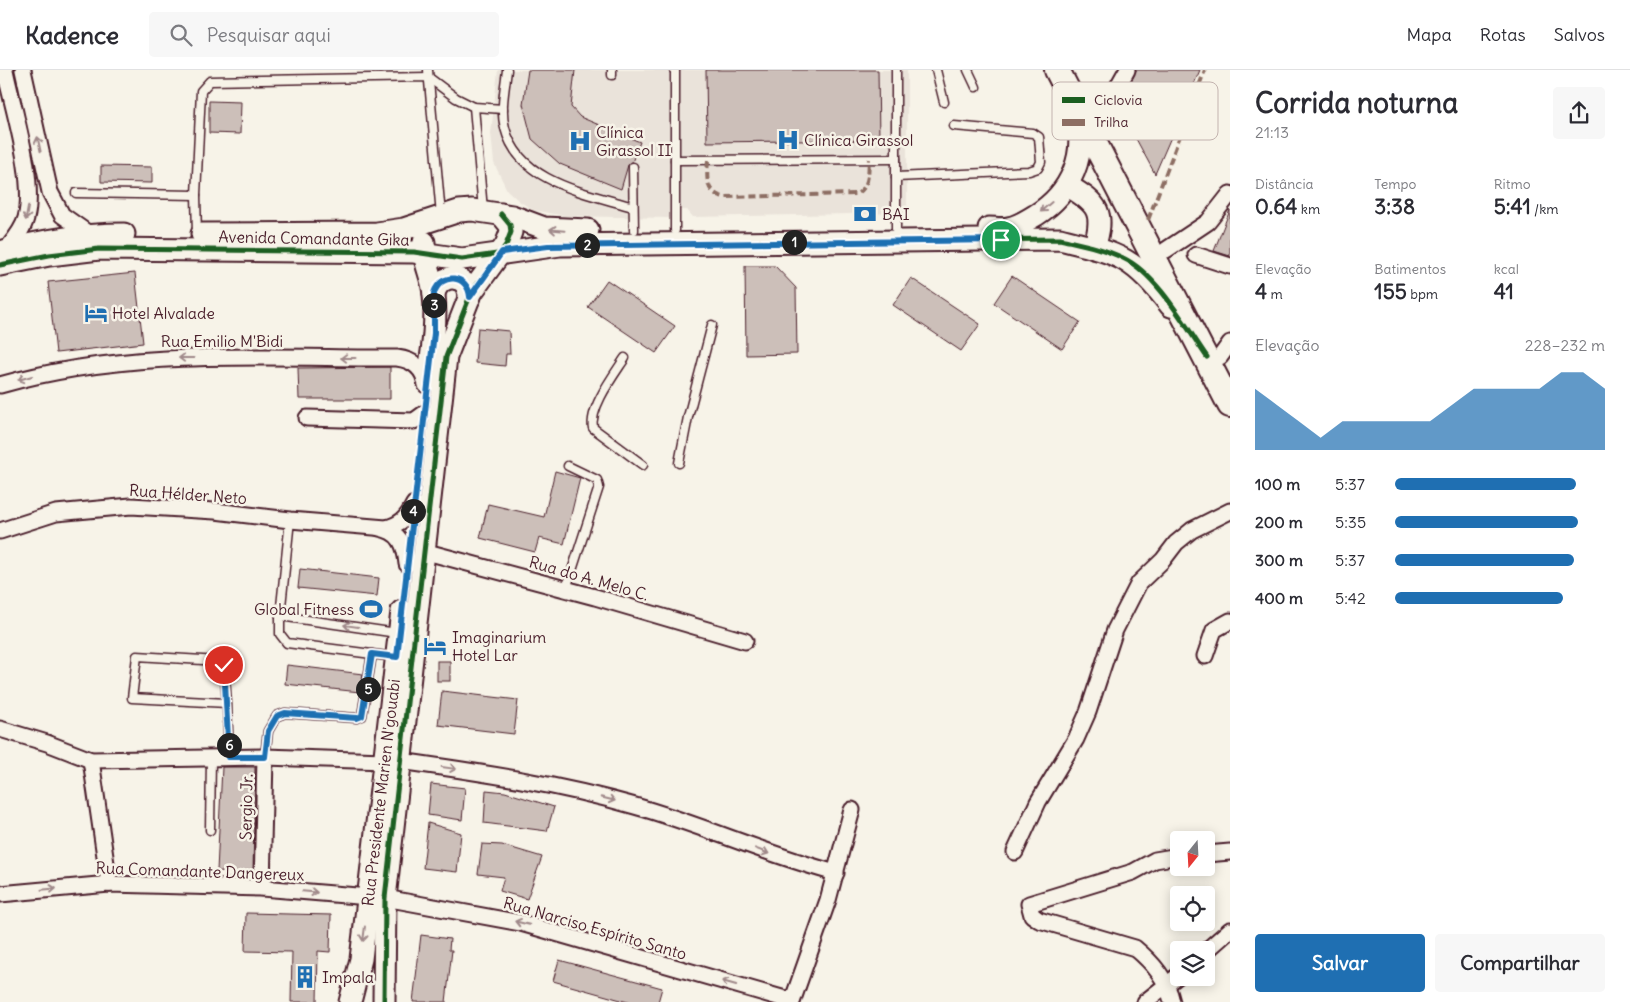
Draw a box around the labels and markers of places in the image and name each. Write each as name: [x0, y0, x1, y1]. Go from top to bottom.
place label: Clínica Girassol II: [596, 122, 672, 160]
hospital icon: Clínica Girassol: [775, 127, 801, 153]
hospital icon: Clínica Girassol II: [567, 128, 593, 154]
place label: Clínica Girassol: [804, 130, 913, 150]
bank icon: BAI: [852, 201, 878, 227]
place label: BAI: [882, 204, 910, 224]
pin: [980, 219, 1022, 261]
pin: 1: [782, 230, 806, 254]
pin: 2: [574, 232, 600, 258]
pin: 3: [422, 292, 446, 318]
hotel icon: Hotel Alvalade: [83, 300, 109, 326]
place label: Hotel Alvalade: [112, 303, 215, 323]
pin: 4: [400, 498, 426, 524]
sports icon: Global Fitness: [358, 596, 384, 622]
place label: Global Fitness: [254, 599, 354, 619]
place label: Imaginarium Hotel Lar: [452, 627, 546, 665]
hotel icon: Imaginarium Hotel Lar: [422, 633, 448, 659]
pin: [203, 644, 245, 686]
pin: 5: [356, 676, 380, 702]
pin: 6: [216, 732, 242, 758]
building icon: Impala: [292, 964, 318, 990]
place label: Impala: [322, 967, 374, 987]

